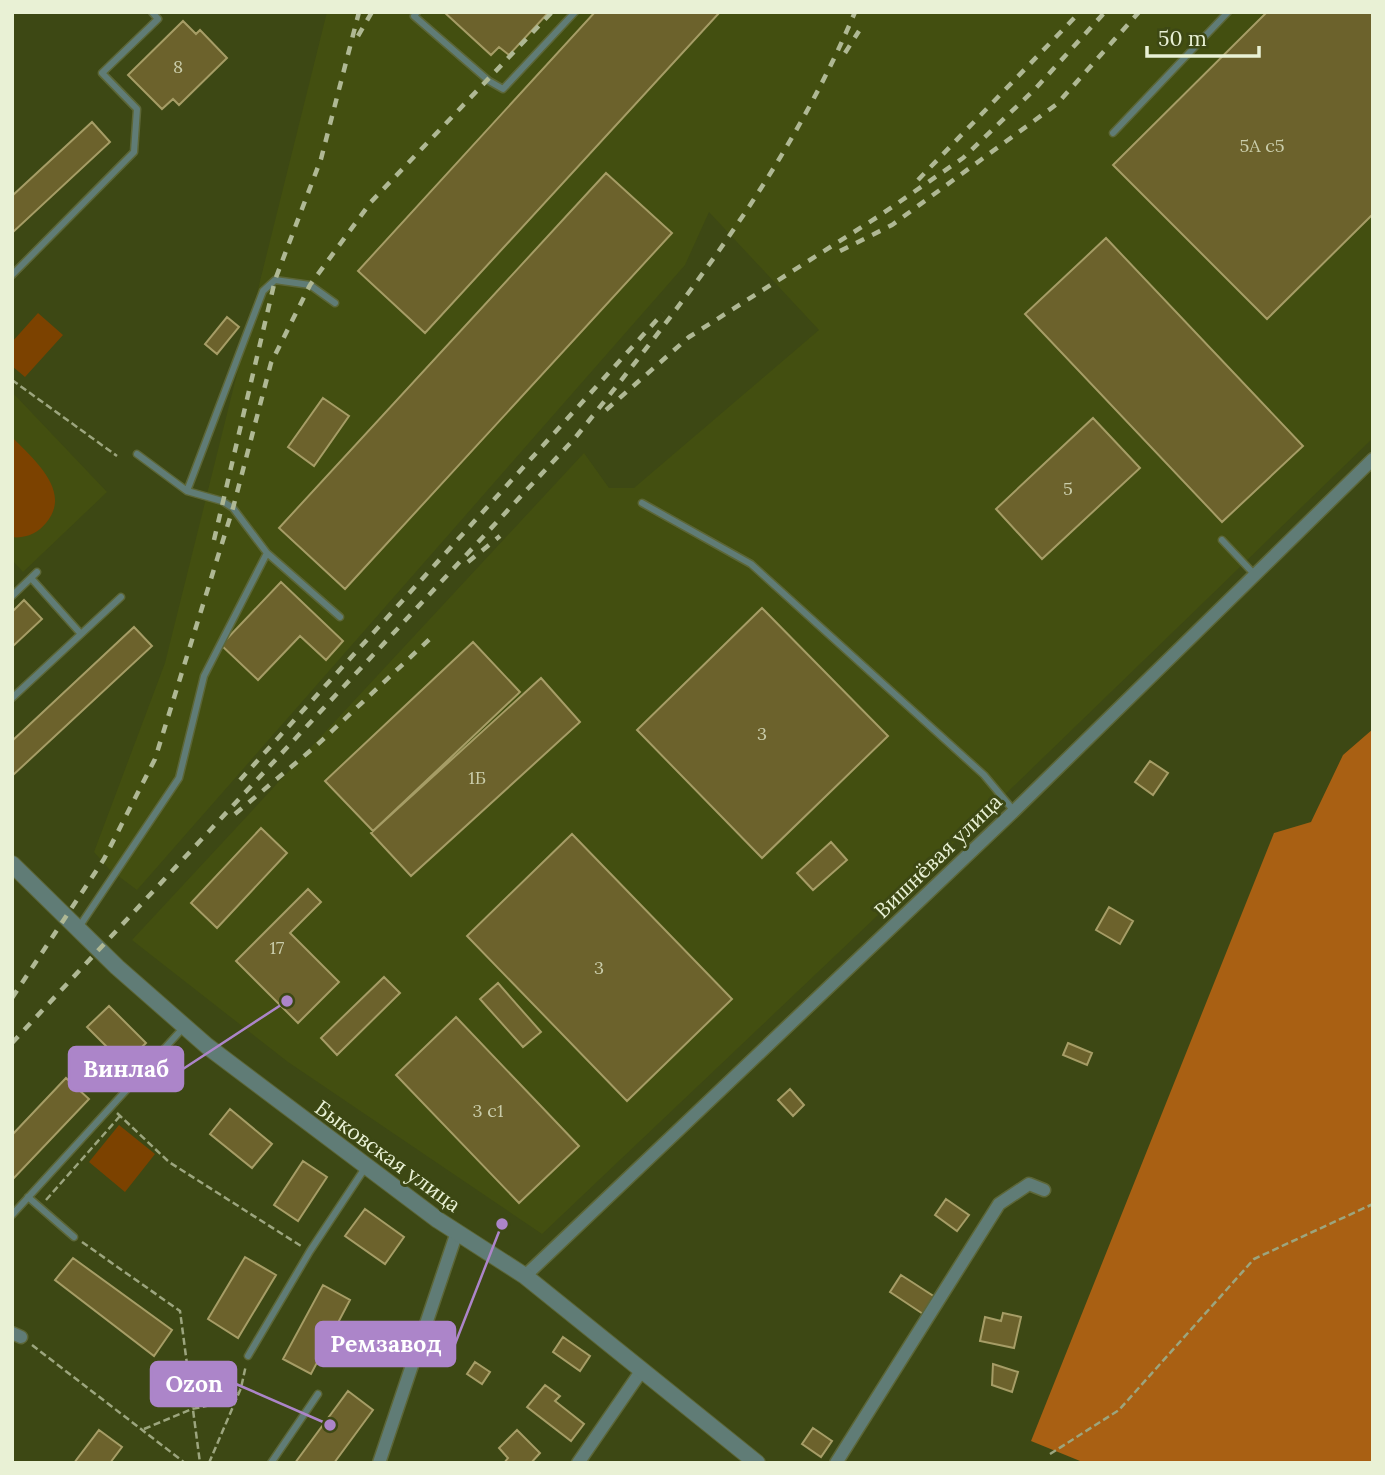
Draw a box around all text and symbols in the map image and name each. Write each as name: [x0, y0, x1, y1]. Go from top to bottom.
scale bar: [1147, 14, 1259, 58]
text: 50 m: [1158, 25, 1207, 52]
house number: 8: [173, 55, 183, 78]
house number: 5А с5: [1239, 134, 1285, 157]
house number: 5: [1063, 477, 1073, 500]
house number: 3: [757, 722, 767, 745]
house number: 1Б: [468, 766, 486, 789]
street label: Вишнёвая улица: [868, 788, 1008, 924]
house number: 17: [270, 936, 284, 959]
house number: 3: [594, 956, 604, 979]
callout: Винлаб: [69, 1047, 183, 1091]
text: Винлаб: [83, 1054, 169, 1083]
street label: Быковская улица: [310, 1094, 466, 1218]
house number: 3 с1: [473, 1099, 503, 1122]
callout: Ремзавод: [316, 1322, 455, 1366]
text: Ремзавод: [330, 1329, 442, 1358]
callout: Ozon: [151, 1362, 236, 1406]
text: Ozon: [165, 1369, 223, 1398]

